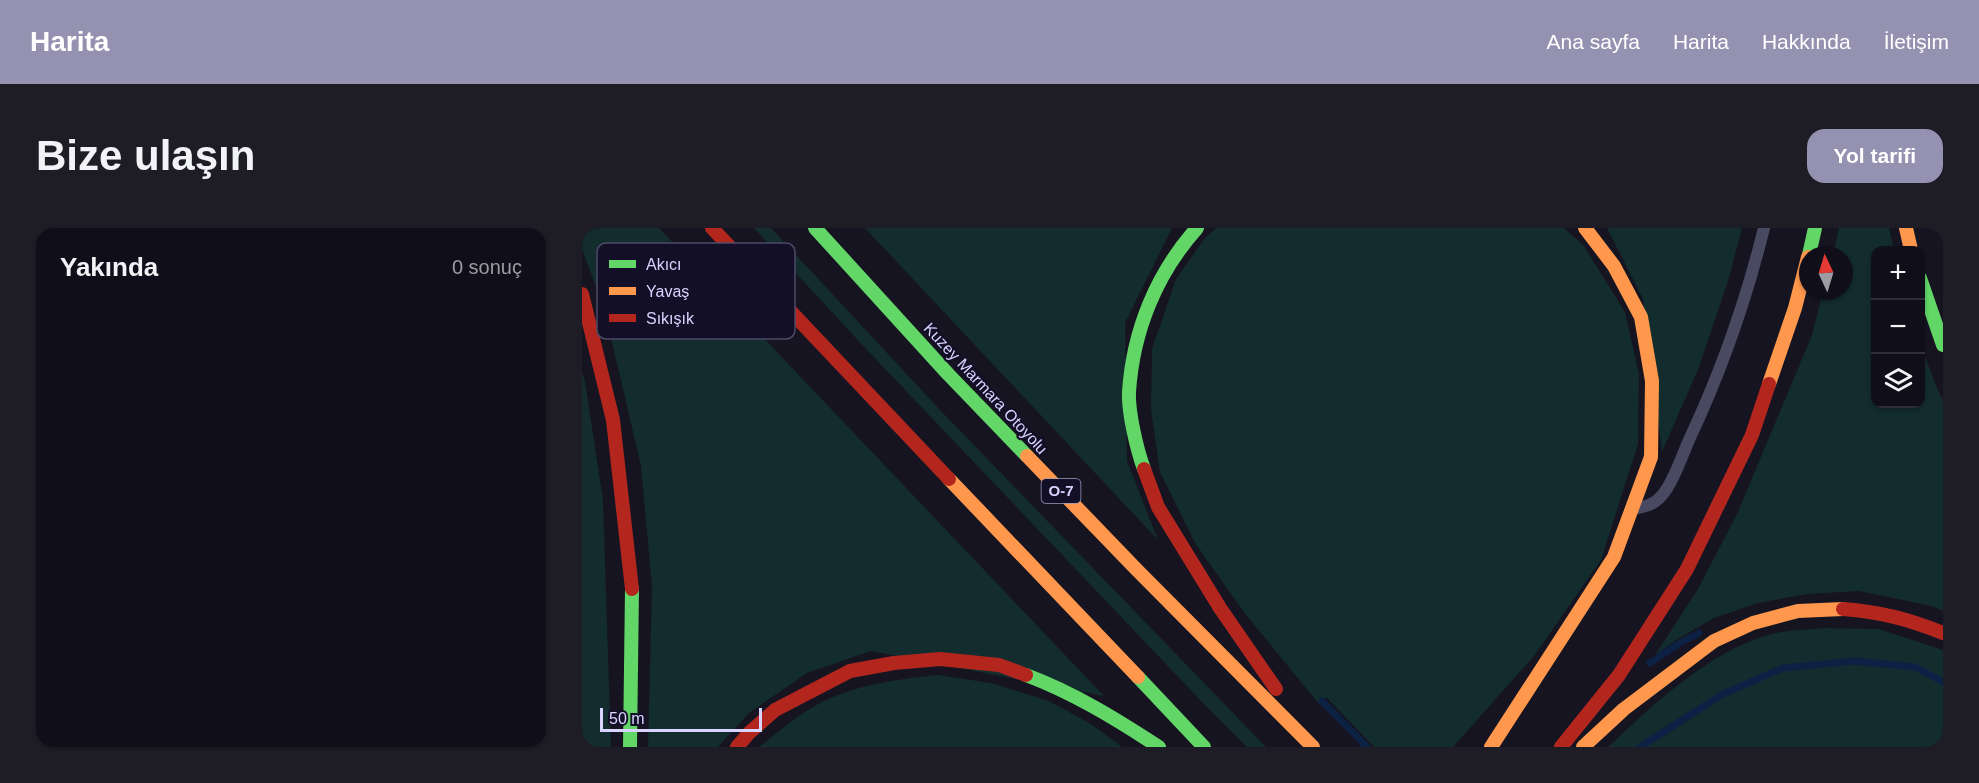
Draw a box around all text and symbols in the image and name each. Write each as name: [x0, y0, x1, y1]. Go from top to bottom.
text: Harita: [30, 26, 109, 57]
text: Ana sayfa: [1547, 30, 1640, 53]
text: Harita: [1673, 30, 1729, 53]
text: Hakkında: [1762, 30, 1851, 53]
text: İletişim: [1884, 30, 1949, 53]
button: Yol tarifi: [1807, 129, 1943, 183]
text: Bize ulaşın: [36, 132, 255, 179]
legend: [597, 243, 795, 339]
north arrow: [1799, 246, 1853, 300]
map controls: [1871, 246, 1925, 408]
button: +: [1871, 246, 1925, 300]
text: Yakında: [60, 252, 158, 282]
text: 0 sonuç: [452, 256, 522, 278]
text: Akıcı: [646, 256, 682, 273]
text: Yavaş: [646, 283, 689, 300]
button: −: [1871, 300, 1925, 354]
text: Sıkışık: [646, 310, 695, 327]
street label: Kuzey Marmara Otoyolu: [921, 319, 1051, 457]
button: layers: [1871, 354, 1925, 408]
road number: O-7: [1042, 479, 1080, 503]
scale bar: [600, 705, 762, 732]
text: 50 m: [609, 710, 645, 727]

